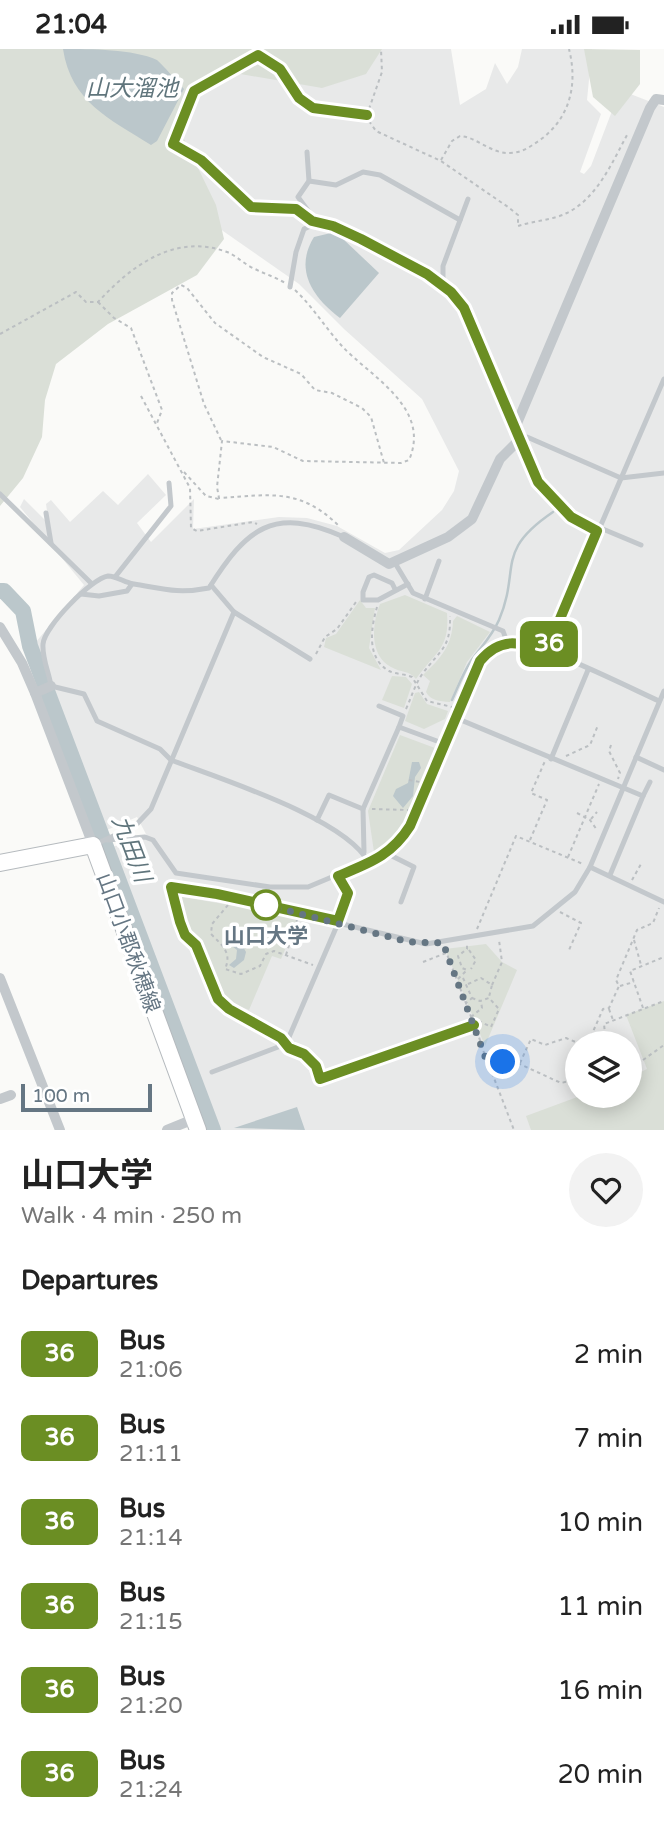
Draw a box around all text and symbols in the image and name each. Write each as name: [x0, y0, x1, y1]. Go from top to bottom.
text: 21:04: [35, 9, 107, 40]
water label: 山大溜池: [86, 75, 180, 103]
line badge: 36: [518, 621, 580, 667]
text: 36: [534, 629, 564, 658]
water label: 九田川: [106, 812, 158, 889]
street label: 山口小郡秋穂線: [91, 870, 165, 1016]
marker: 山口大学: [251, 890, 281, 920]
place label: 山口大学: [224, 924, 308, 949]
map controls: [565, 1031, 642, 1108]
button: layers: [565, 1031, 642, 1108]
your location: [485, 1044, 520, 1079]
scale bar: [21, 1081, 152, 1113]
text: 100 m: [32, 1085, 90, 1107]
button: heart: [569, 1153, 643, 1227]
text: 山口大学: [21, 1156, 153, 1195]
text: Walk · 4 min · 250 m: [21, 1202, 242, 1230]
text: Departures: [21, 1265, 158, 1296]
text: Bus: [119, 1325, 165, 1356]
text: 36: [44, 1339, 75, 1368]
text: 2 min: [574, 1339, 643, 1370]
text: 21:06: [119, 1356, 183, 1384]
text: Bus: [119, 1409, 165, 1440]
text: 36: [44, 1423, 75, 1452]
text: 7 min: [574, 1423, 643, 1454]
text: 21:11: [119, 1440, 183, 1468]
text: Bus: [119, 1493, 165, 1524]
text: 36: [44, 1507, 75, 1536]
text: 10 min: [557, 1507, 643, 1538]
text: 21:14: [119, 1524, 183, 1552]
text: Bus: [119, 1577, 165, 1608]
text: 36: [44, 1591, 75, 1620]
text: 11 min: [557, 1591, 643, 1622]
text: 21:15: [119, 1608, 183, 1636]
text: Bus: [119, 1661, 165, 1692]
text: 36: [44, 1675, 75, 1704]
text: 16 min: [557, 1675, 643, 1706]
text: 21:20: [119, 1692, 183, 1720]
text: Bus: [119, 1745, 165, 1776]
text: 36: [44, 1759, 75, 1788]
text: 20 min: [557, 1759, 643, 1790]
text: 21:24: [119, 1776, 183, 1804]

